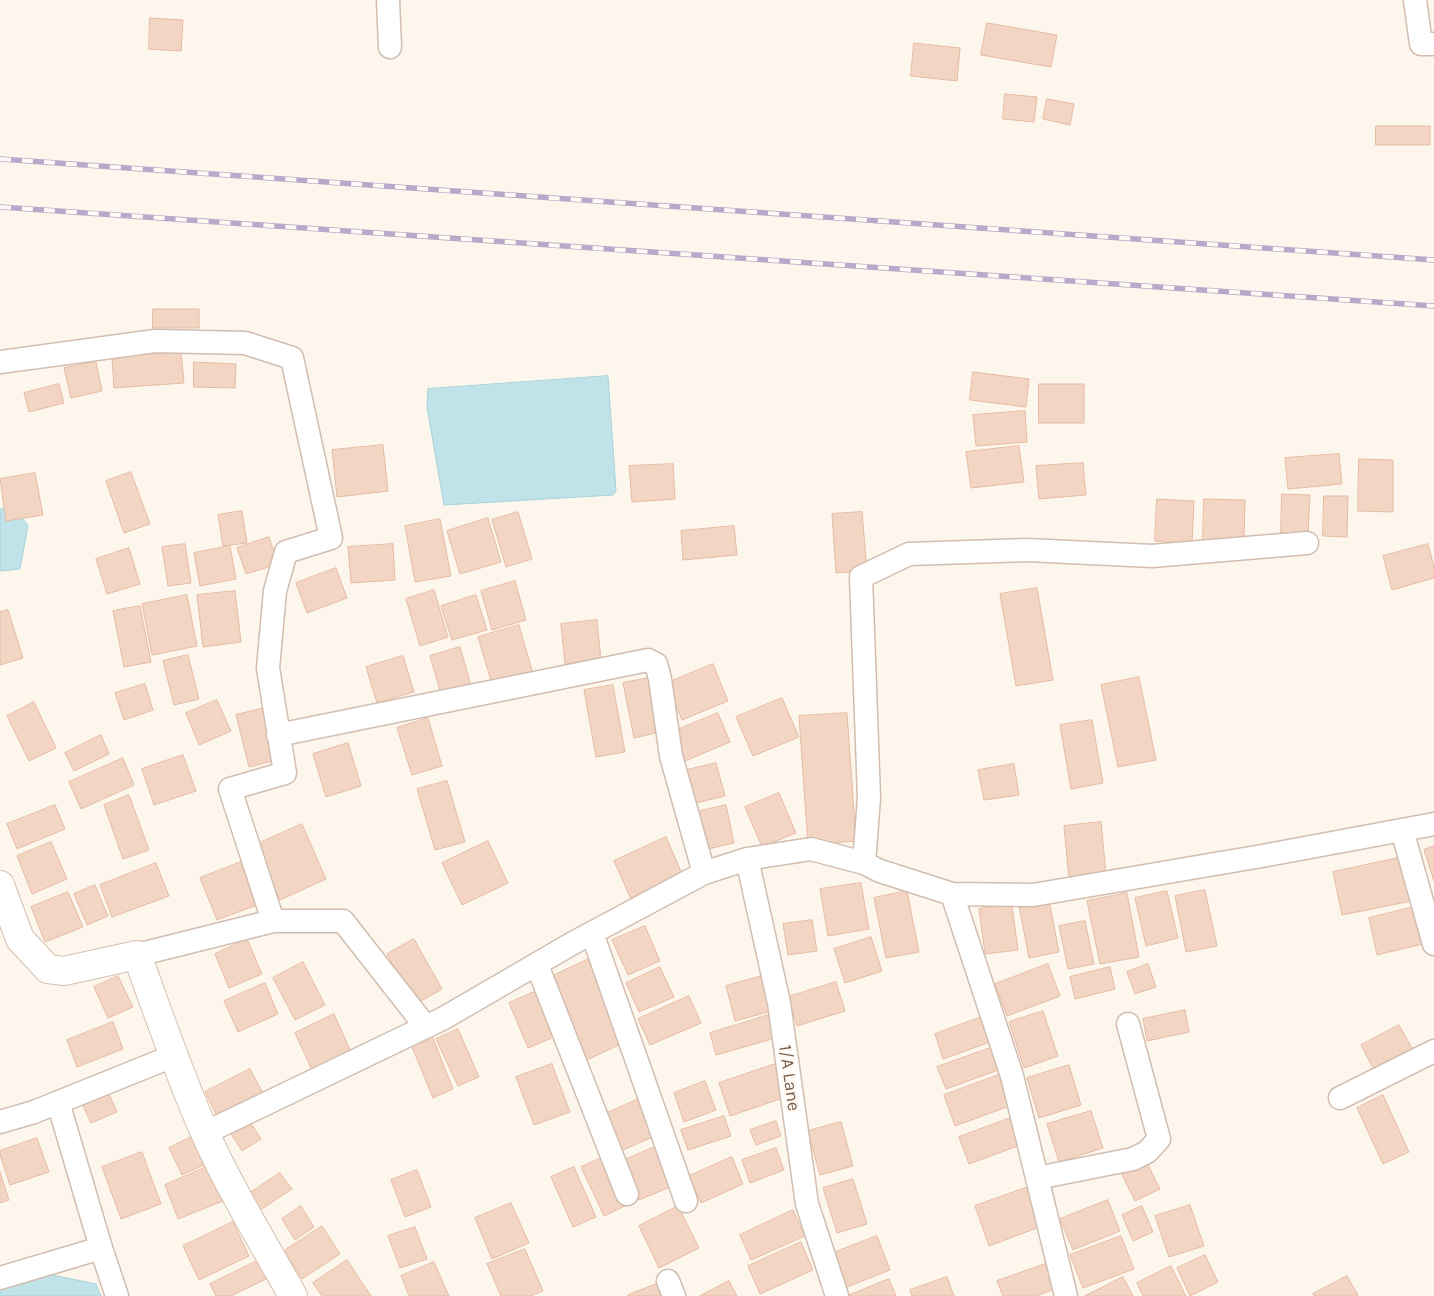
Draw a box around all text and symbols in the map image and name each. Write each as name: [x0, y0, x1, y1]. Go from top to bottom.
street label: 1/A Lane: [774, 1043, 804, 1113]

